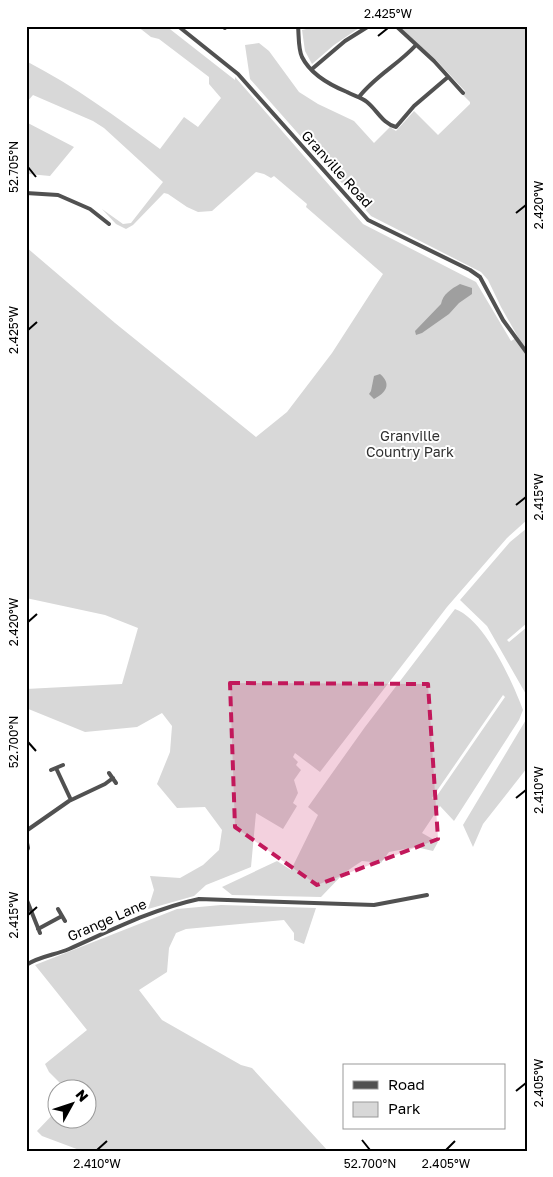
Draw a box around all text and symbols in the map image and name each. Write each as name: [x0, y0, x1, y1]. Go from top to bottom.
text: 2.425°W: [364, 6, 412, 21]
street label: Granville Road: [298, 127, 376, 211]
text: 52.705°N: [6, 141, 21, 193]
text: 2.420°W: [531, 180, 546, 229]
text: 2.425°W: [6, 306, 21, 354]
park label: Granville Country Park: [366, 427, 454, 460]
text: 2.415°W: [531, 473, 546, 520]
text: 2.420°W: [6, 597, 21, 646]
text: 52.700°N: [6, 716, 21, 768]
text: 2.410°W: [531, 766, 546, 814]
text: 2.415°W: [6, 891, 21, 938]
street label: Grange Lane: [65, 895, 149, 945]
text: 2.405°W: [531, 1058, 546, 1107]
legend: [343, 1064, 506, 1130]
text: Road: [388, 1075, 425, 1093]
north arrow: [48, 1080, 98, 1130]
text: N: [72, 1086, 92, 1105]
text: Park: [388, 1099, 421, 1117]
text: 2.410°W: [73, 1156, 121, 1171]
text: 52.700°N: [344, 1156, 396, 1171]
text: 2.405°W: [422, 1156, 471, 1171]

